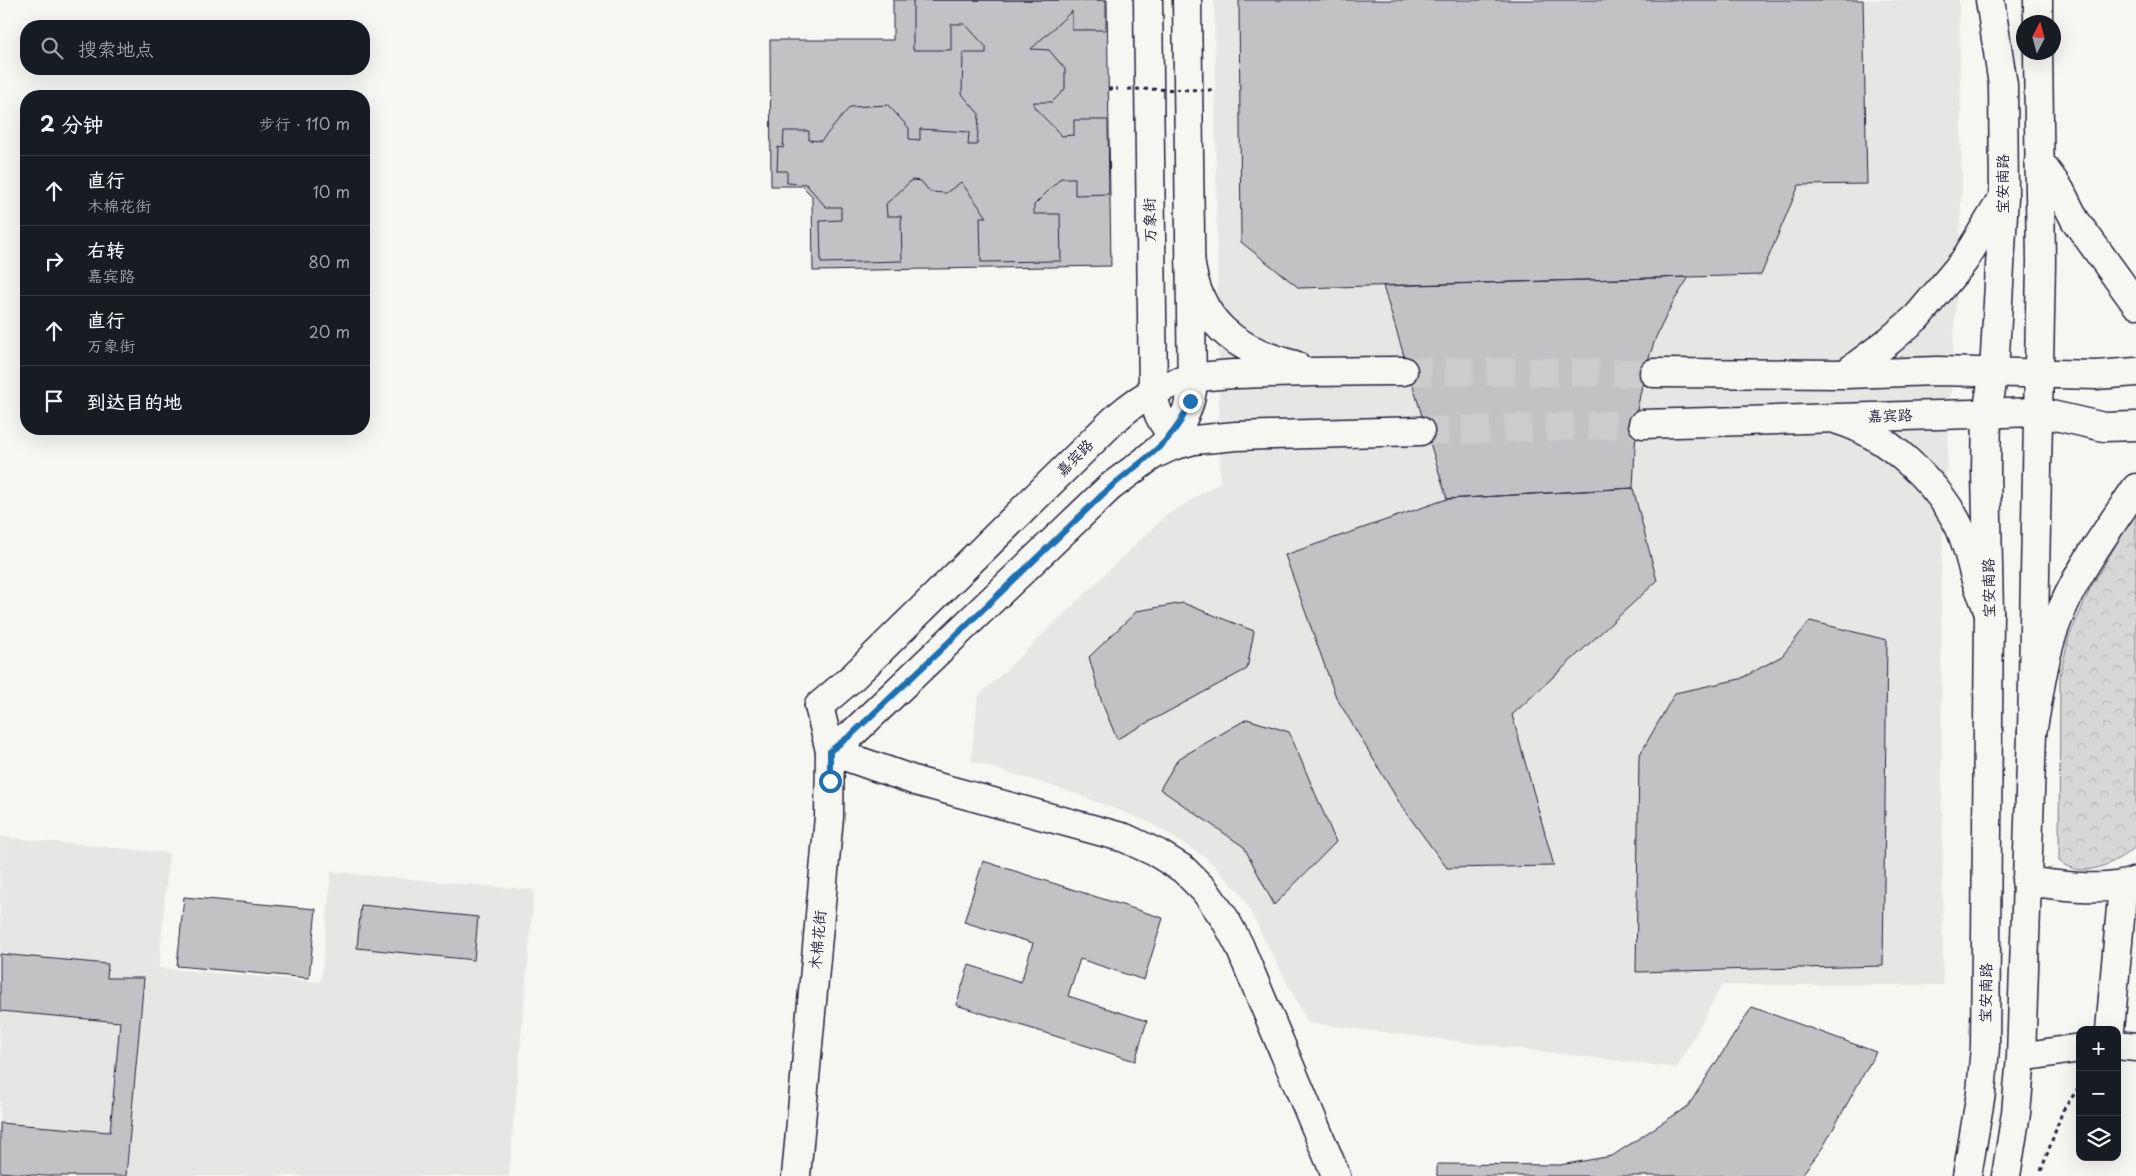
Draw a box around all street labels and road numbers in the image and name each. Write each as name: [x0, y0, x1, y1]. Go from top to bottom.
street label: 宝安南路: [1990, 154, 2013, 214]
street label: 万象街: [1137, 197, 1160, 243]
street label: 嘉宾路: [1867, 402, 1913, 427]
street label: 嘉宾路: [1050, 433, 1098, 481]
street label: 宝安南路: [1975, 558, 2000, 618]
street label: 木棉花街: [802, 909, 831, 971]
street label: 宝安南路: [1972, 963, 1997, 1023]

